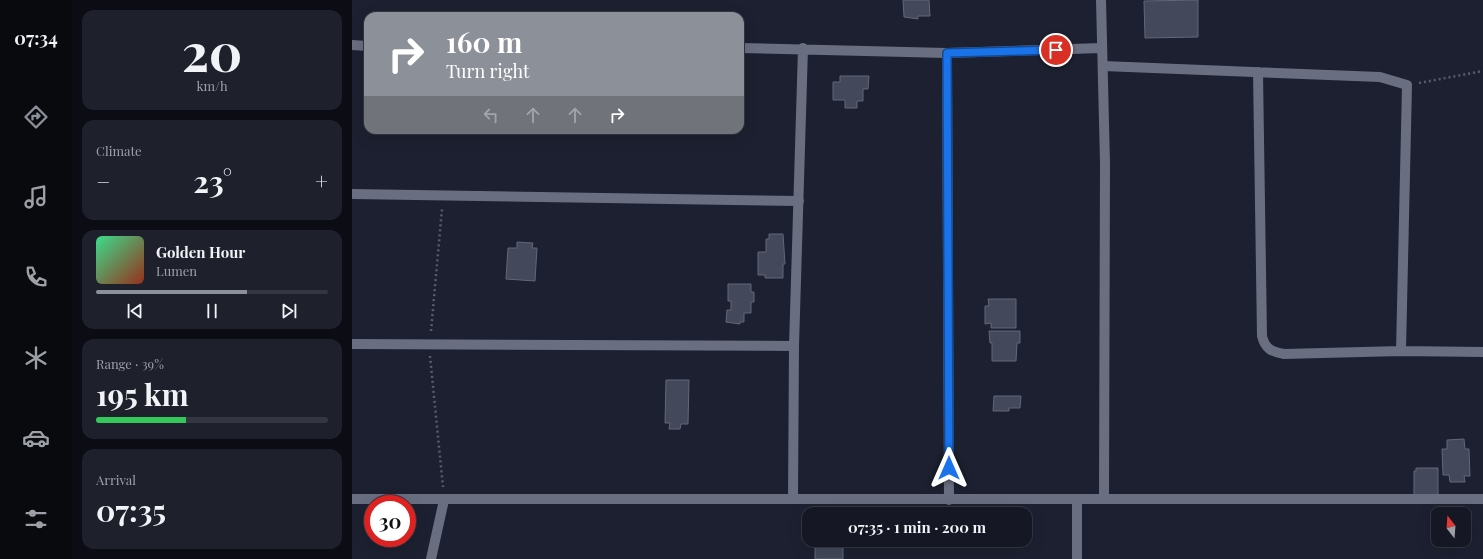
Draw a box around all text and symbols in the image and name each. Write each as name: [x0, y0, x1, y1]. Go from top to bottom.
text: 20: [182, 16, 242, 85]
text: 160 m: [446, 23, 522, 60]
text: 07:34: [14, 26, 58, 50]
icon: right: [380, 28, 432, 80]
pin: [1039, 33, 1073, 67]
icon: arrive: [1045, 39, 1067, 61]
text: Turn right: [446, 59, 529, 83]
text: km/h: [196, 77, 228, 94]
icon: directions: [22, 103, 50, 131]
icon: left: [480, 104, 502, 126]
icon: ahead: [522, 104, 544, 126]
icon: ahead: [564, 104, 586, 126]
icon: right: [606, 104, 628, 126]
text: Climate: [96, 142, 142, 159]
text: 23°: [193, 161, 232, 201]
text: −: [96, 166, 110, 196]
text: +: [315, 166, 328, 196]
icon: music: [22, 183, 50, 211]
text: Golden Hour: [156, 242, 245, 262]
text: Lumen: [156, 262, 197, 279]
icon: phone: [22, 263, 50, 291]
icon: previous: [124, 300, 146, 322]
icon: pause: [201, 300, 223, 322]
icon: next: [278, 300, 300, 322]
icon: climate: [22, 344, 50, 372]
text: Range · 39%: [96, 355, 164, 372]
text: 195 km: [96, 374, 189, 414]
icon: car: [22, 424, 50, 452]
position arrow: [928, 447, 970, 489]
text: Arrival: [96, 471, 136, 488]
text: 07:35: [96, 490, 166, 530]
speed limit sign: 30: [364, 495, 416, 547]
icon: filters: [22, 505, 50, 533]
north arrow: [1431, 507, 1471, 547]
map controls: [1431, 507, 1471, 547]
text: 07:35 · 1 min · 200 m: [848, 517, 986, 537]

